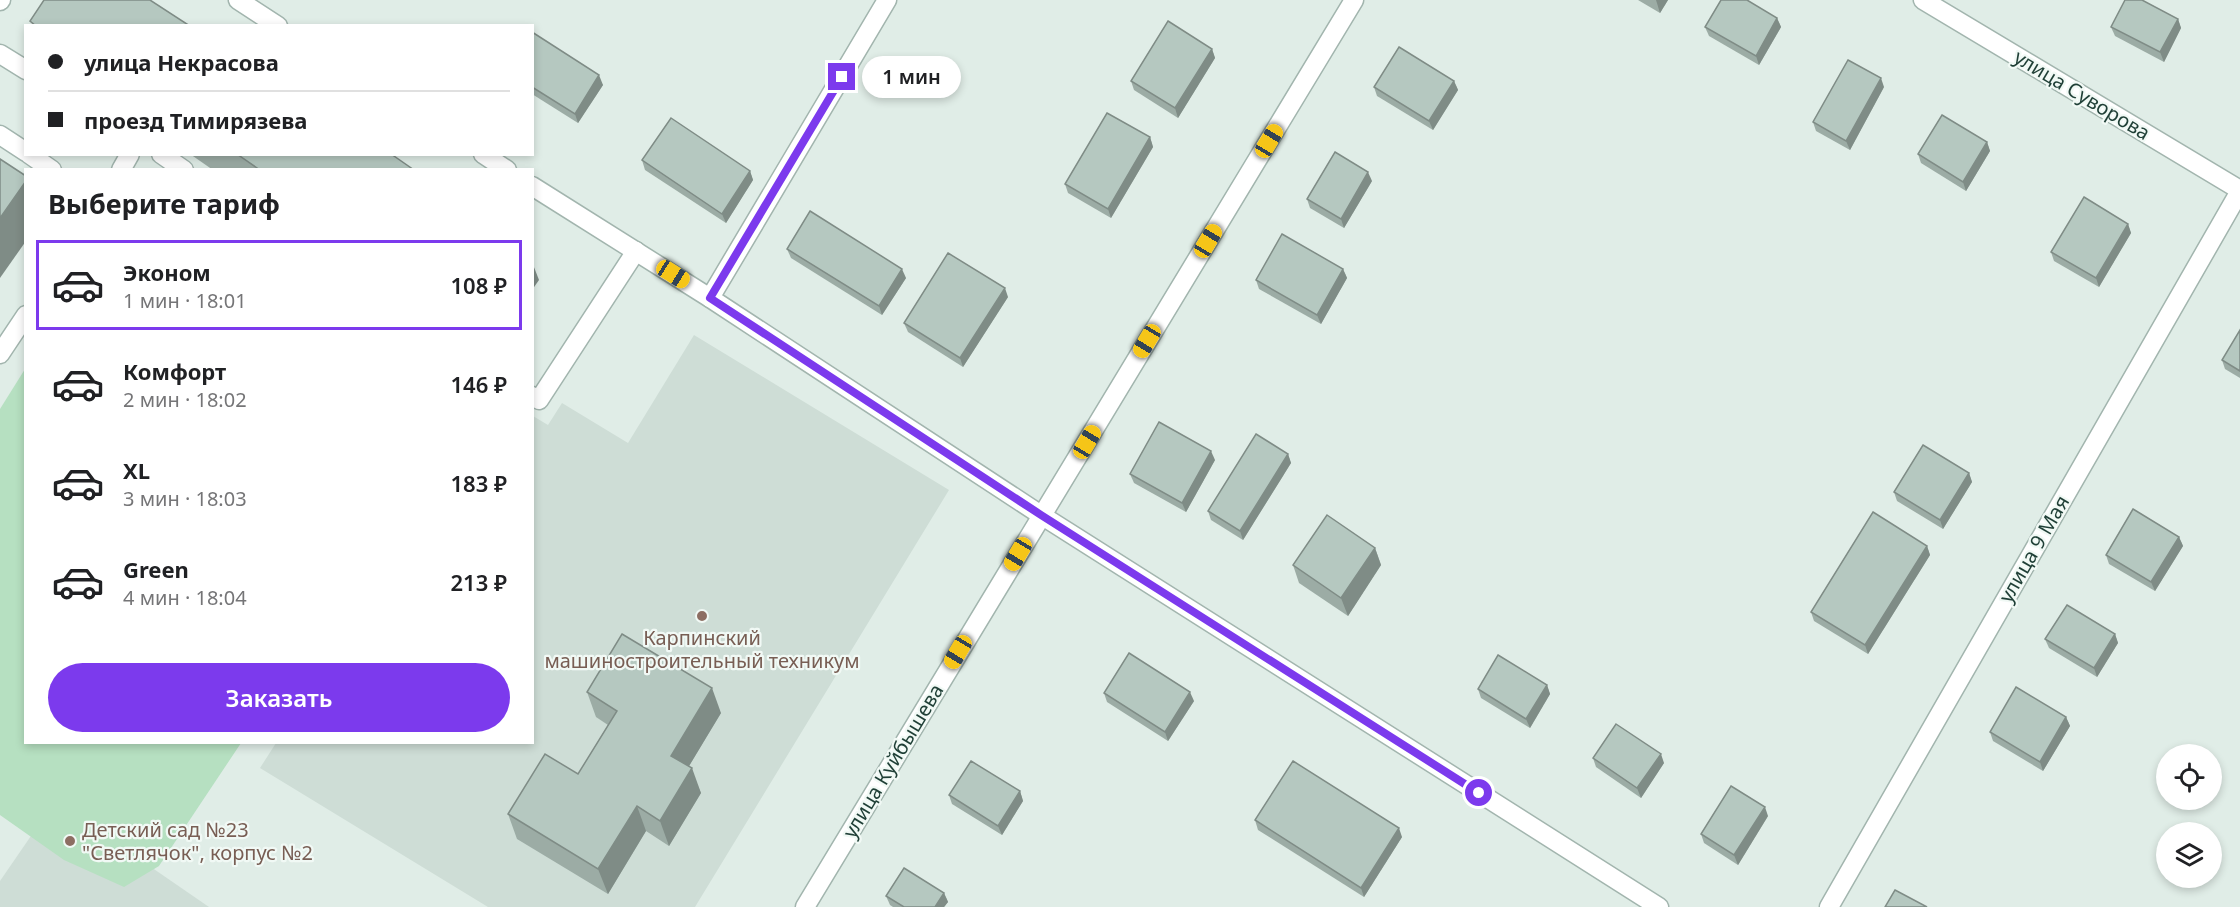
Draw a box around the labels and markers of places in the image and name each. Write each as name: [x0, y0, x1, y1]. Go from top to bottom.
marker: Карпинский машиностроительный техникум: [695, 609, 709, 623]
place label: Карпинский машиностроительный техникум: [544, 624, 860, 674]
place label: Детский сад №23 "Светлячок", корпус №2: [82, 816, 313, 866]
marker: Детский сад №23 "Светлячок", корпус №2: [63, 834, 77, 848]

